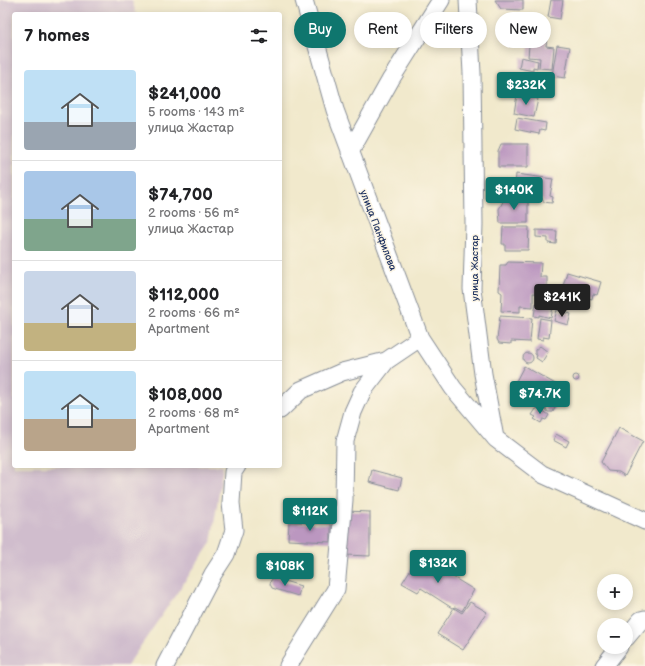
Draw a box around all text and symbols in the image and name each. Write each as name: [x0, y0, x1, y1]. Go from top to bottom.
chip: Buy: [294, 12, 346, 48]
chip: Rent: [354, 12, 412, 48]
chip: Filters: [420, 12, 487, 48]
chip: New: [495, 12, 551, 48]
icon: filters: [248, 25, 270, 47]
text: 7 homes: [24, 26, 90, 46]
pin: $232K: [498, 72, 554, 106]
text: $232K: [506, 77, 546, 93]
text: $241,000: [148, 84, 221, 104]
icon: home: [56, 86, 104, 134]
text: 5 rooms · 143 m²: [148, 104, 245, 120]
text: улица Жастар: [148, 120, 234, 136]
pin: $140K: [486, 177, 542, 211]
text: $140K: [495, 182, 533, 198]
text: $74,700: [148, 185, 213, 205]
icon: home: [56, 187, 104, 235]
street label: улица Панфилова: [357, 188, 399, 272]
text: 2 rooms · 56 m²: [148, 205, 239, 221]
text: улица Жастар: [148, 221, 234, 237]
street label: улица Жастар: [469, 235, 481, 301]
pin: $241K: [534, 284, 590, 318]
text: $112,000: [148, 285, 219, 305]
icon: home: [56, 287, 104, 335]
text: $241K: [543, 289, 581, 305]
text: 2 rooms · 66 m²: [148, 305, 240, 321]
text: Apartment: [148, 321, 209, 337]
pin: $74.7K: [507, 381, 573, 415]
text: $108,000: [148, 385, 223, 405]
text: $74.7K: [519, 386, 561, 402]
icon: home: [56, 387, 104, 435]
text: 2 rooms · 68 m²: [148, 405, 239, 421]
text: Apartment: [148, 421, 209, 437]
pin: $112K: [282, 498, 338, 532]
text: $112K: [292, 503, 328, 519]
pin: $132K: [410, 550, 466, 584]
pin: $108K: [257, 553, 313, 587]
text: $132K: [419, 555, 457, 571]
text: $108K: [266, 558, 304, 574]
map controls: [597, 574, 633, 654]
button: +: [597, 574, 633, 610]
button: −: [597, 618, 633, 654]

